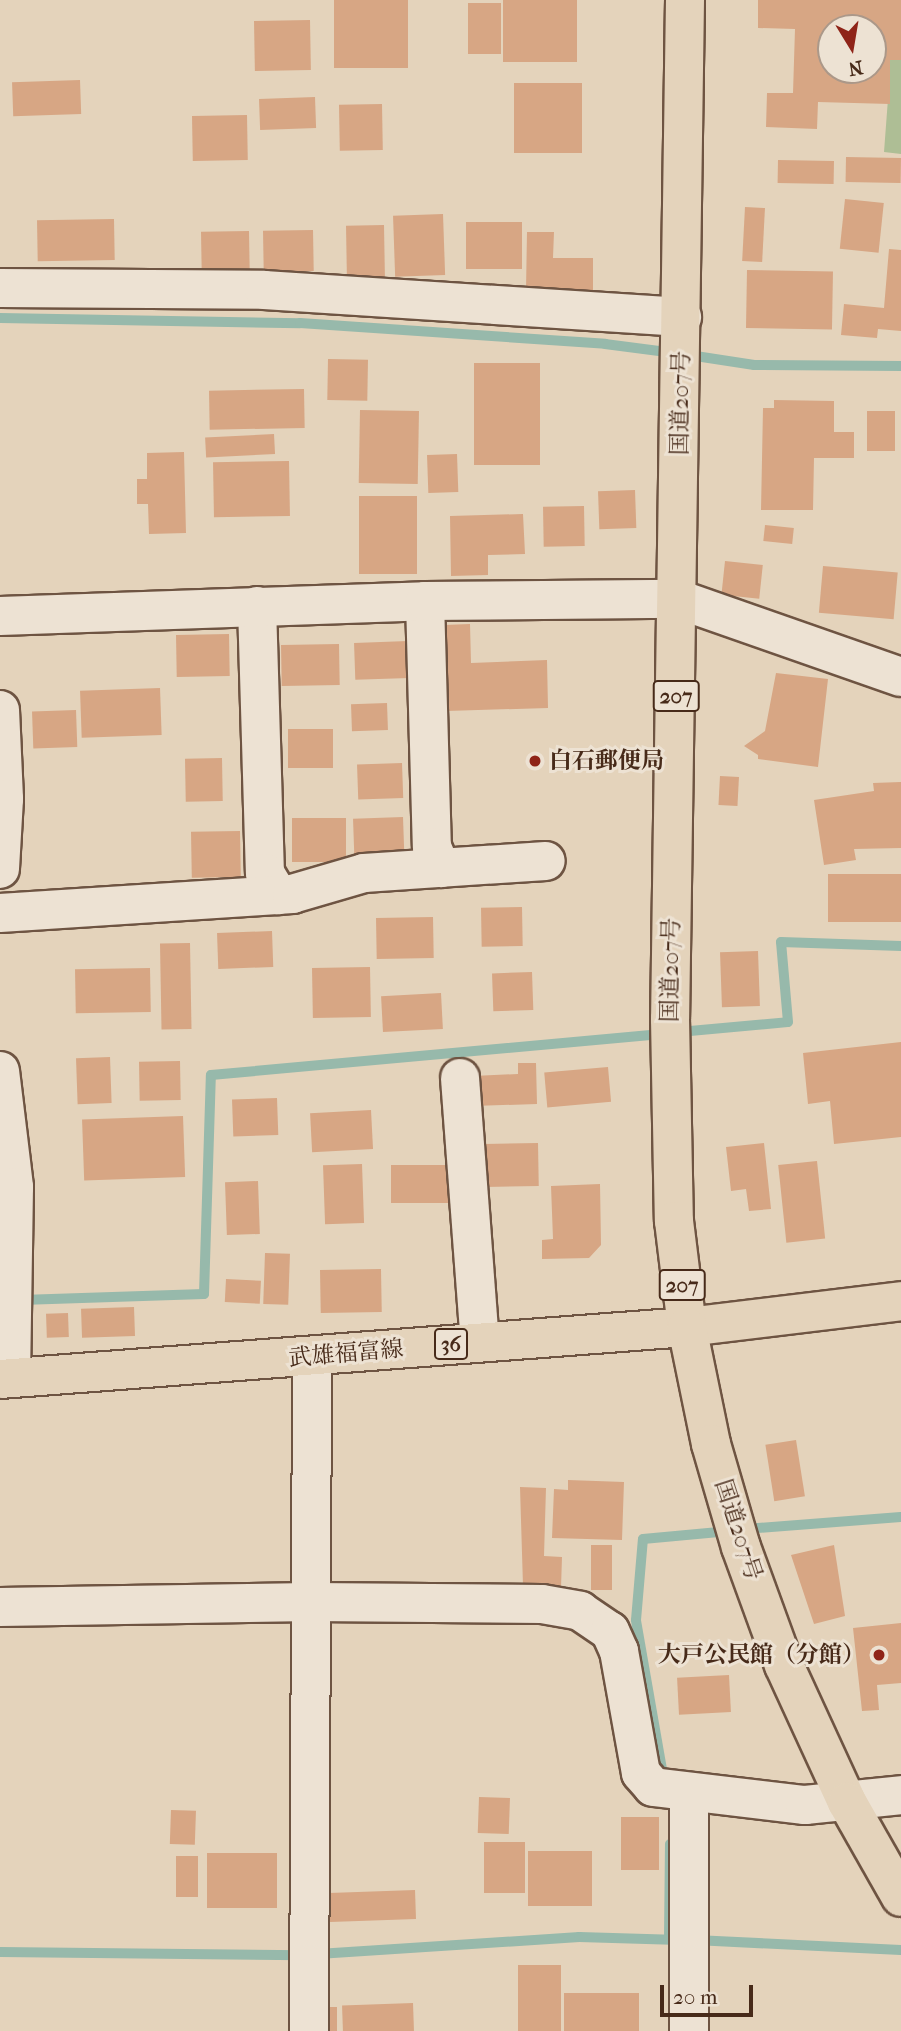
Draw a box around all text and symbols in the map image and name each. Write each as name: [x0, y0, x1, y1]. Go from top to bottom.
north arrow: [817, 14, 887, 84]
text: N: [846, 55, 865, 80]
street label: 国道207号: [666, 350, 696, 456]
road number: 207: [652, 678, 700, 714]
place label: 白石郵便局: [549, 747, 664, 775]
marker: 白石郵便局: [527, 753, 543, 769]
street label: 国道207号: [656, 917, 686, 1023]
road number: 207: [658, 1268, 706, 1302]
road number: 36: [434, 1326, 468, 1362]
street label: 武雄福富線: [288, 1335, 404, 1373]
street label: 国道207号: [709, 1476, 767, 1584]
place label: 大戸公民館（分館）: [658, 1641, 865, 1669]
marker: 大戸公民館（分館）: [871, 1647, 887, 1663]
scale bar: [663, 1972, 756, 2016]
text: 20 m: [673, 1985, 717, 2009]

